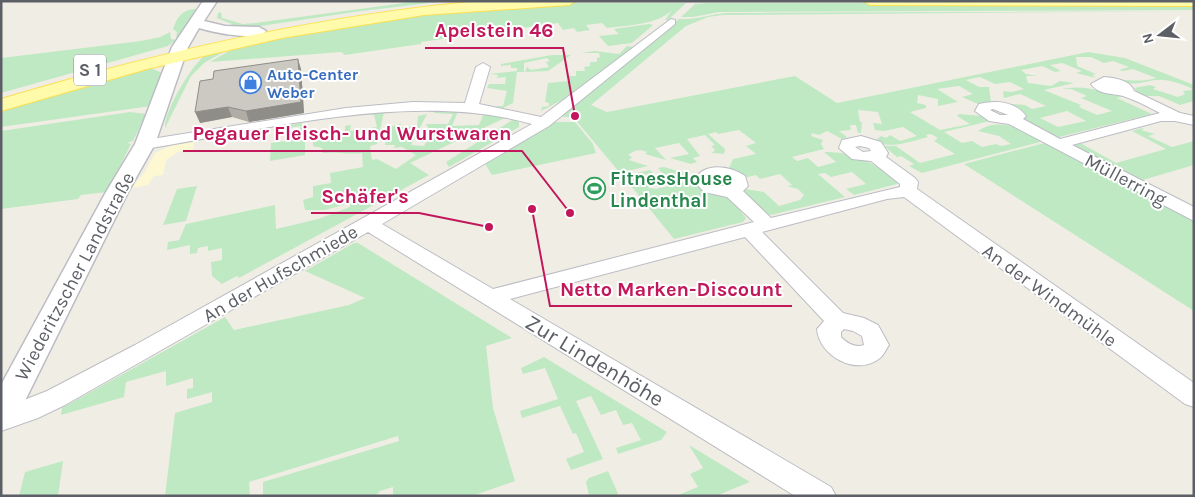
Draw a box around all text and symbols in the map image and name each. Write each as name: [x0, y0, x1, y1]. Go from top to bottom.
north arrow: [1135, 10, 1185, 60]
callout: Apelstein 46: [425, 13, 563, 48]
text: Apelstein 46: [435, 19, 553, 42]
text: N: [1138, 31, 1158, 46]
road number: S 1: [74, 54, 106, 86]
place label: Auto-Center Weber: [267, 65, 359, 102]
shop icon: Auto-Center Weber: [239, 71, 263, 95]
callout: Pegauer Fleisch- und Wurstwaren: [183, 116, 522, 151]
text: Pegauer Fleisch- und Wurstwaren: [192, 122, 512, 145]
street label: Müllerring: [1081, 149, 1170, 211]
place label: FitnessHouse Lindenthal: [610, 168, 732, 212]
street label: Wiederitzscher Landstraße: [11, 169, 139, 384]
sports icon: FitnessHouse Lindenthal: [582, 177, 606, 201]
callout: Schäfer's: [311, 178, 419, 213]
text: Schäfer's: [321, 185, 409, 208]
street label: An der Hufschmiede: [199, 221, 362, 327]
street label: An der Windmühle: [978, 240, 1121, 352]
callout: Netto Marken-Discount: [550, 271, 792, 306]
text: Netto Marken-Discount: [560, 278, 782, 301]
street label: Zur Lindenhöhe: [520, 309, 669, 412]

